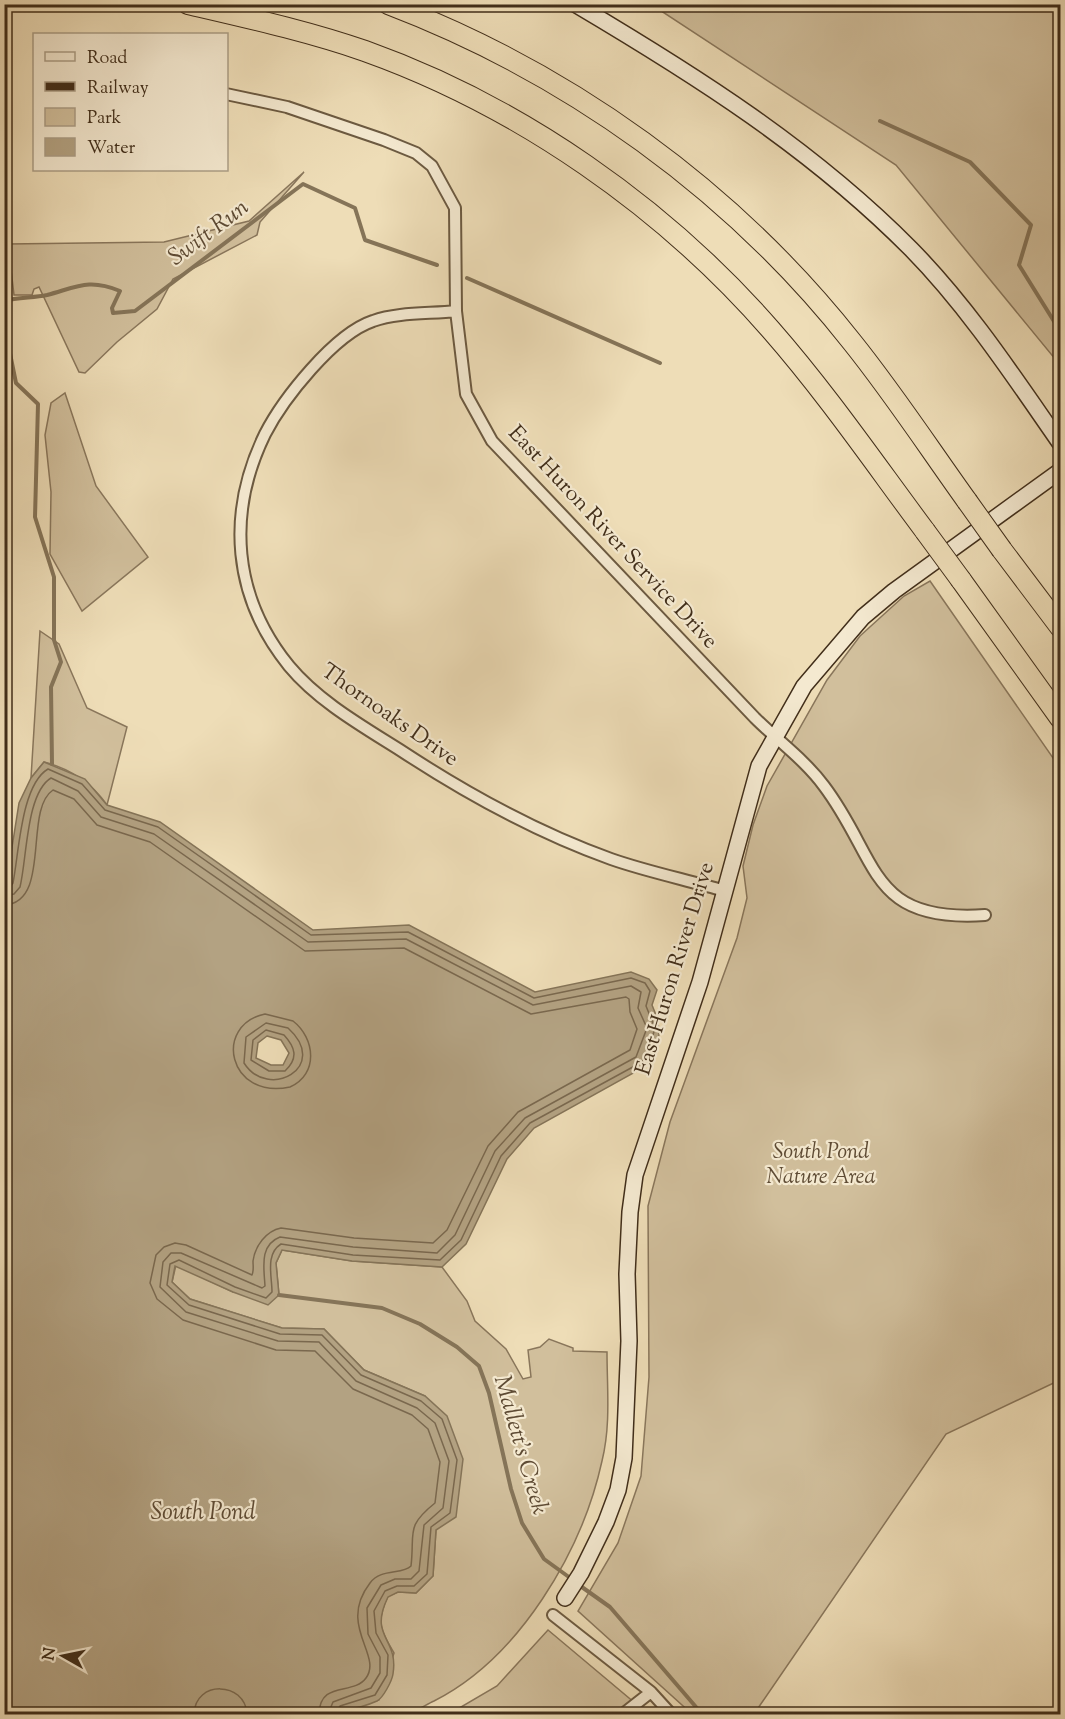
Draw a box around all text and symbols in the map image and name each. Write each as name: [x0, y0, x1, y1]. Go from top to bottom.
legend: [33, 33, 228, 171]
text: Road: [87, 46, 127, 72]
text: Railway: [87, 76, 149, 102]
text: Park: [87, 106, 122, 132]
text: Water: [87, 136, 136, 162]
water label: Swift Run: [162, 191, 257, 275]
street label: East Huron River Service Drive: [500, 419, 724, 657]
street label: Thornoaks Drive: [314, 657, 464, 775]
street label: East Huron River Drive: [628, 859, 724, 1079]
park label: South Pond Nature Area: [766, 1137, 876, 1194]
water label: Mallett's Creek: [484, 1371, 556, 1519]
water label: South Pond: [150, 1496, 256, 1530]
north arrow: [33, 1626, 93, 1686]
text: N: [38, 1646, 63, 1662]

